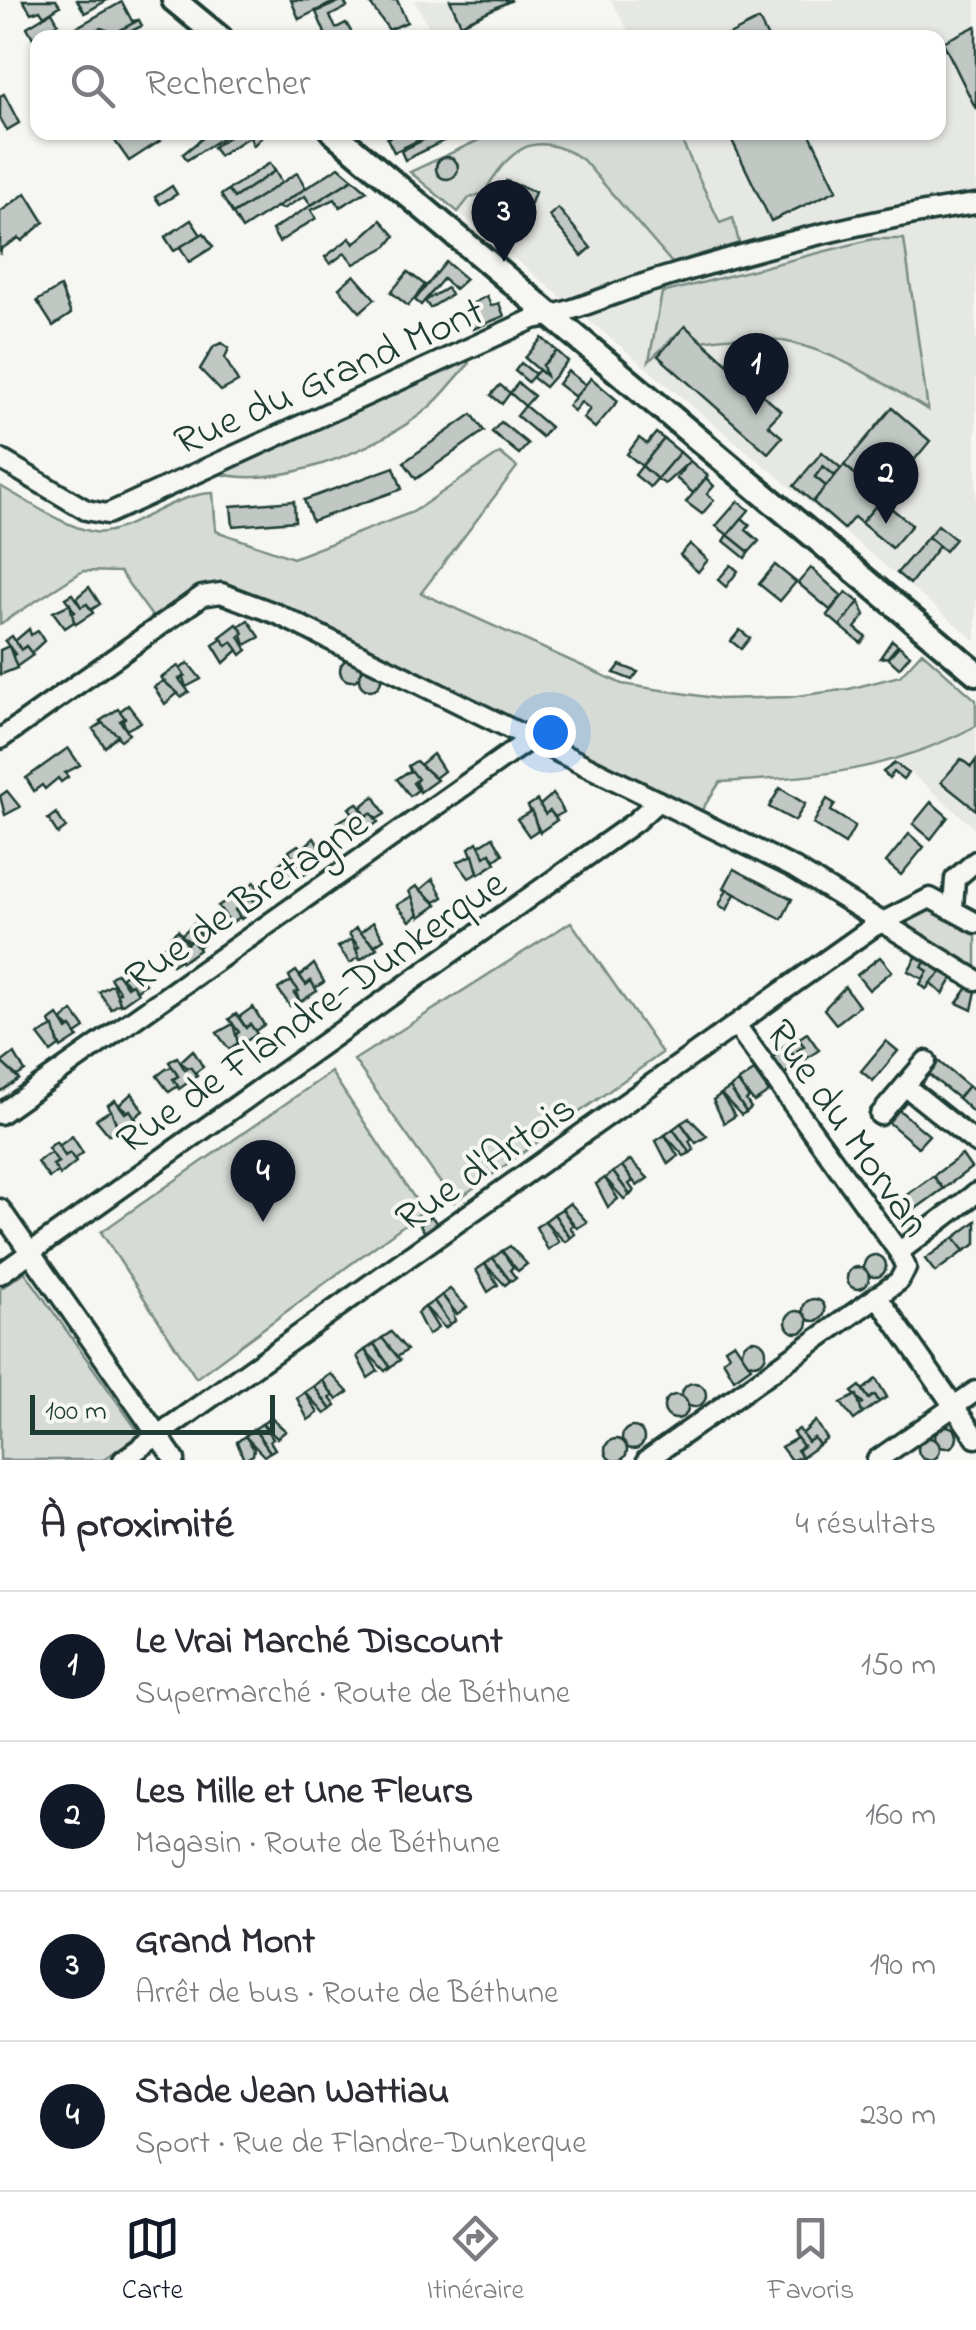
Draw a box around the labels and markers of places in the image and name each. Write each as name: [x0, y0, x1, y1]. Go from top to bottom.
pin: 3: [472, 180, 536, 262]
pin: 1: [724, 332, 788, 415]
pin: 2: [854, 442, 918, 524]
pin: 4: [230, 1140, 296, 1222]

